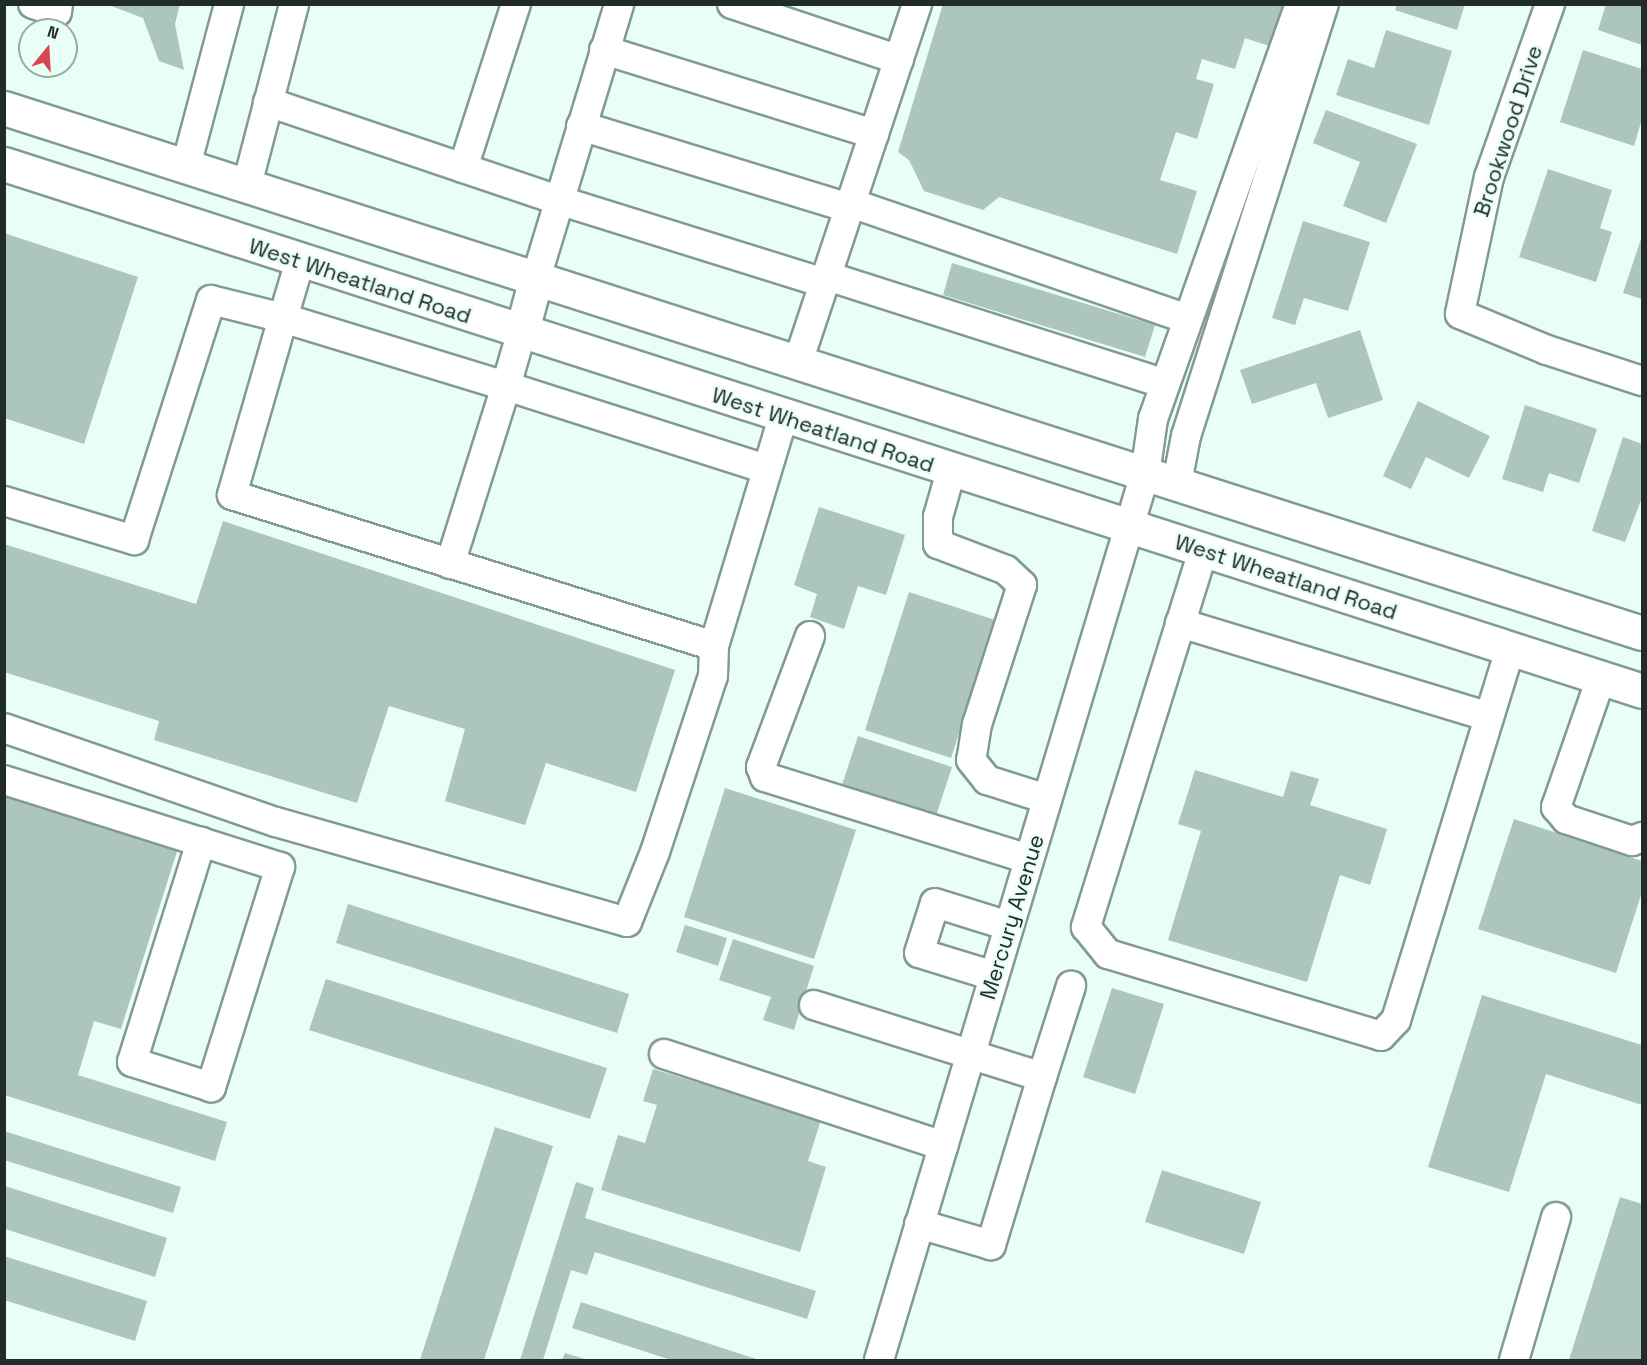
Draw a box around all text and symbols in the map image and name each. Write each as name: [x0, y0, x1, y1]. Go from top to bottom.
north arrow: [18, 18, 78, 78]
text: N: [45, 21, 61, 44]
street label: Brookwood Drive: [1468, 42, 1548, 220]
street label: West Wheatland Road: [245, 233, 475, 329]
street label: West Wheatland Road: [708, 382, 938, 478]
street label: West Wheatland Road: [1171, 529, 1401, 625]
street label: Mercury Avenue: [974, 831, 1050, 1003]

